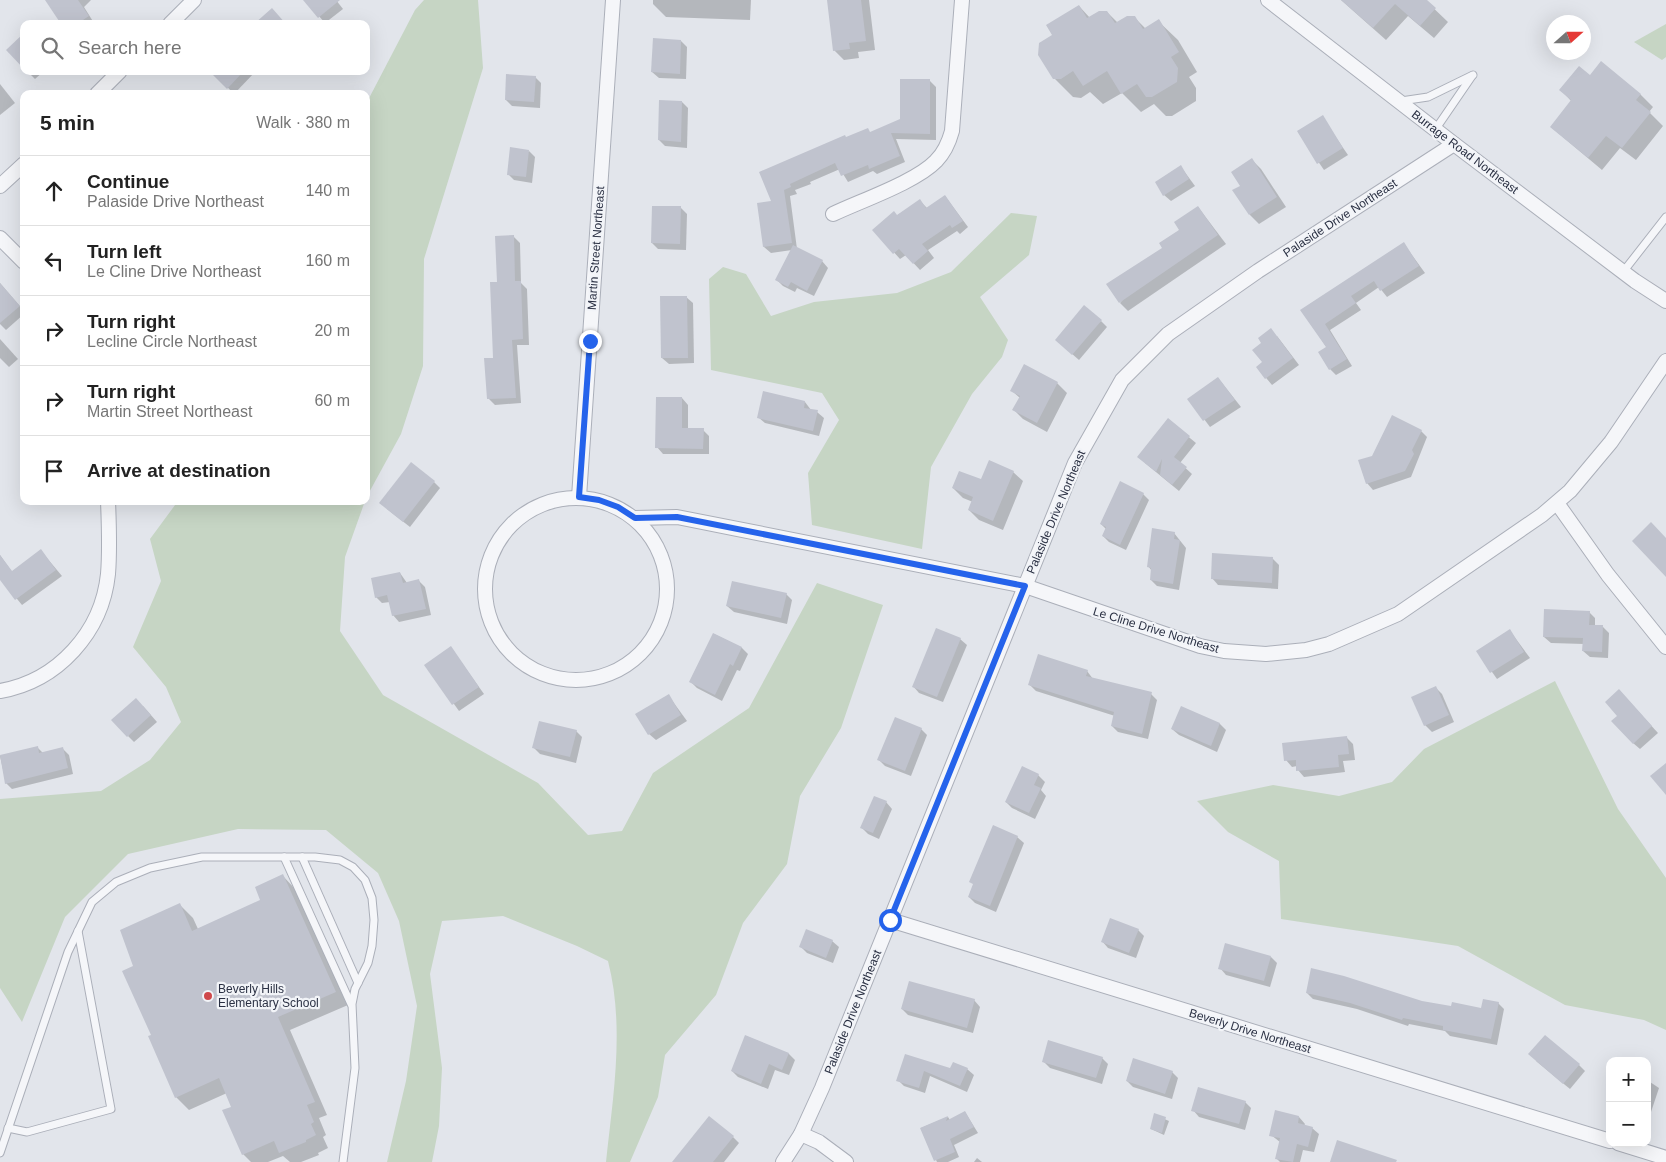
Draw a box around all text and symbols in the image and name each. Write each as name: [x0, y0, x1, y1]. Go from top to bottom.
north arrow: [1546, 15, 1591, 60]
search box: [20, 20, 370, 75]
icon: search: [38, 34, 66, 62]
text: Search here: [78, 37, 182, 58]
street label: Burrage Road Northeast: [1409, 107, 1522, 197]
text: 5 min: [40, 111, 95, 134]
text: Walk · 380 m: [256, 114, 350, 131]
text: Continue: [87, 171, 169, 192]
street label: Palaside Drive Northeast: [1281, 176, 1400, 260]
icon: ahead: [40, 177, 68, 205]
text: 140 m: [306, 182, 350, 199]
street label: Martin Street Northeast: [585, 185, 607, 310]
text: Palaside Drive Northeast: [87, 193, 264, 210]
text: Turn left: [87, 241, 162, 262]
icon: left: [40, 247, 68, 275]
text: 160 m: [306, 252, 350, 269]
text: Le Cline Drive Northeast: [87, 263, 261, 280]
text: Turn right: [87, 311, 175, 332]
icon: right: [40, 317, 68, 345]
text: 20 m: [314, 322, 350, 339]
route end: [579, 330, 602, 353]
text: Lecline Circle Northeast: [87, 333, 257, 350]
text: Turn right: [87, 381, 175, 402]
icon: right: [40, 387, 68, 415]
text: 60 m: [314, 392, 350, 409]
text: Martin Street Northeast: [87, 403, 252, 420]
street label: Palaside Drive Northeast: [1024, 448, 1089, 576]
icon: arrive: [40, 457, 68, 485]
text: Arrive at destination: [87, 460, 271, 481]
street label: Le Cline Drive Northeast: [1091, 604, 1221, 656]
route start: [879, 909, 902, 932]
street label: Palaside Drive Northeast: [822, 947, 885, 1076]
place label: Beverly Hills Elementary School: [218, 982, 319, 1010]
marker: Beverly Hills Elementary School: [202, 990, 214, 1002]
street label: Beverly Drive Northeast: [1187, 1006, 1313, 1056]
map controls: [1606, 1057, 1651, 1147]
button: +: [1606, 1057, 1651, 1102]
button: −: [1606, 1102, 1651, 1147]

